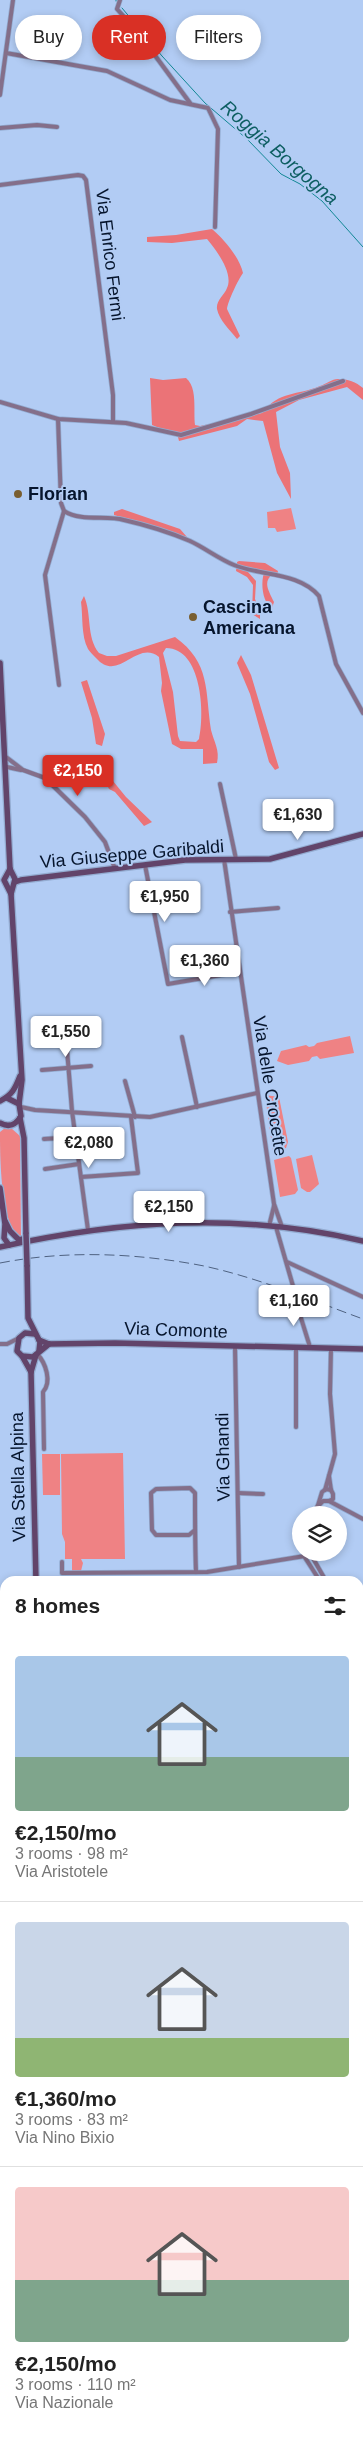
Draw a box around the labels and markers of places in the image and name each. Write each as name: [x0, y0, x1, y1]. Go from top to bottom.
place label: Florian: [28, 484, 88, 504]
marker: Florian: [12, 488, 24, 500]
place label: Cascina Americana: [203, 597, 296, 638]
marker: Cascina Americana: [187, 611, 199, 623]
pin: €2,150: [37, 754, 119, 797]
pin: €1,630: [257, 798, 339, 841]
pin: €1,950: [124, 880, 206, 923]
pin: €1,360: [164, 944, 246, 987]
pin: €1,550: [25, 1016, 107, 1058]
pin: €2,080: [48, 1126, 130, 1169]
pin: €2,150: [128, 1190, 210, 1233]
pin: €1,160: [253, 1284, 335, 1327]

